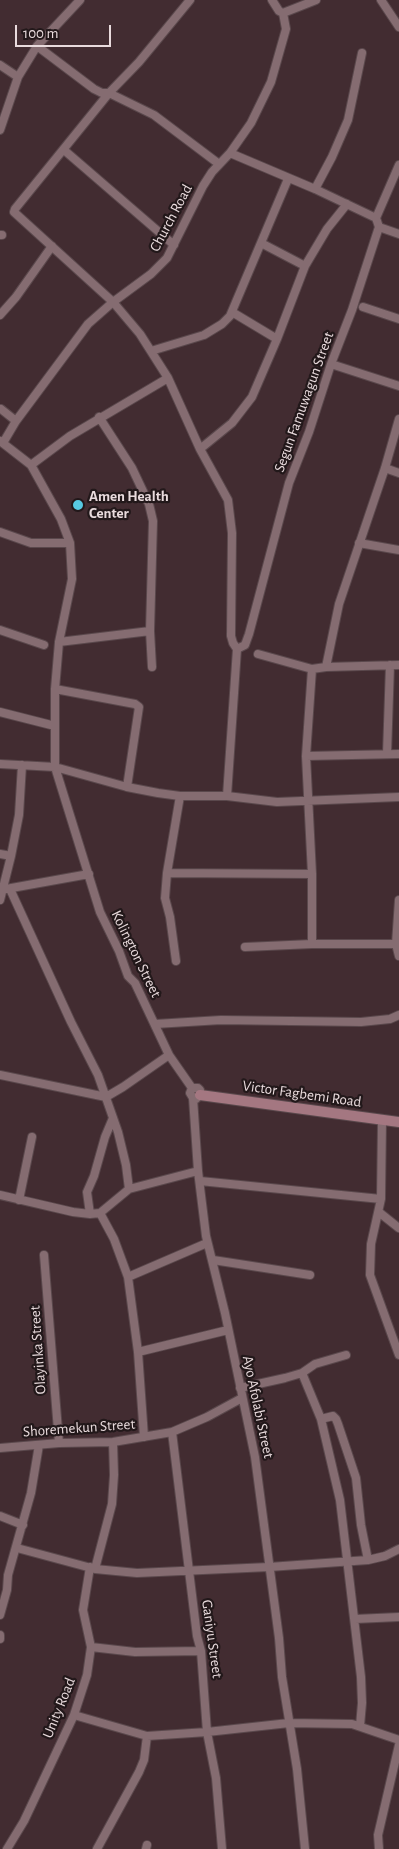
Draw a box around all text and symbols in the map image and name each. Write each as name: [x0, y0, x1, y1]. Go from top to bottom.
scale bar: [18, 15, 114, 47]
text: 100 m: [23, 26, 58, 41]
street label: Church Road: [146, 181, 196, 255]
street label: Segun Famuwagun Street: [270, 329, 338, 475]
place label: Amen Health Center: [89, 487, 169, 522]
marker: Amen Health Center: [71, 498, 85, 512]
street label: Kolington Street: [107, 907, 165, 1001]
street label: Victor Fagbemi Road: [241, 1077, 363, 1111]
street label: Olayinka Street: [26, 1305, 50, 1395]
street label: Ayo Afolabi Street: [238, 1354, 278, 1460]
street label: Shoremekun Street: [22, 1415, 136, 1441]
street label: Ganiyu Street: [198, 1599, 226, 1679]
street label: Unity Road: [39, 1675, 79, 1741]

